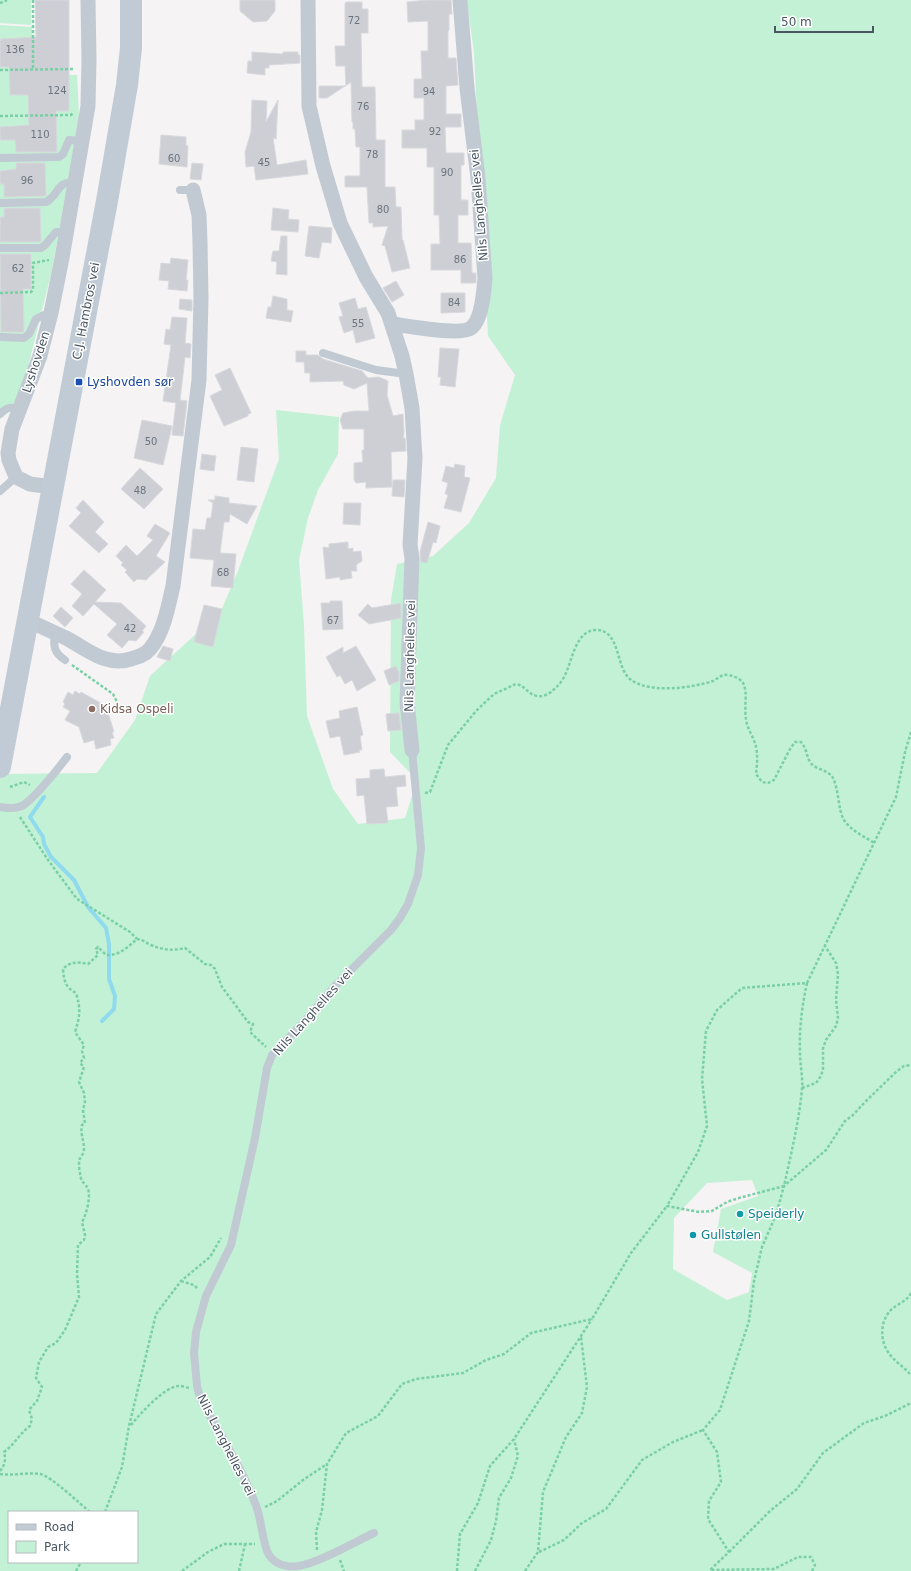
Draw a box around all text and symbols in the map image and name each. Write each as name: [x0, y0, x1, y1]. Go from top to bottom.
scale bar: [775, 8, 873, 34]
house number: 72: [348, 15, 360, 26]
text: 50 m: [781, 15, 812, 29]
house number: 136: [5, 44, 25, 55]
house number: 124: [47, 85, 67, 96]
house number: 94: [423, 86, 435, 97]
house number: 76: [357, 101, 369, 112]
house number: 92: [429, 126, 441, 137]
house number: 110: [30, 129, 50, 140]
house number: 78: [366, 149, 378, 160]
street label: Nils Langhelles vei: [467, 149, 491, 261]
house number: 60: [168, 153, 180, 164]
house number: 45: [258, 157, 270, 168]
house number: 90: [441, 167, 453, 178]
house number: 96: [21, 175, 33, 186]
house number: 80: [377, 204, 389, 215]
house number: 86: [454, 254, 466, 265]
street label: C.J. Hambros vei: [70, 261, 102, 361]
house number: 62: [12, 263, 24, 274]
house number: 84: [448, 297, 460, 308]
house number: 55: [352, 318, 364, 329]
street label: Lyshovden: [20, 330, 52, 394]
place label: Lyshovden sør: [87, 375, 173, 389]
marker: Lyshovden sør: [74, 377, 84, 387]
house number: 50: [145, 436, 157, 447]
house number: 48: [134, 485, 146, 496]
house number: 68: [217, 567, 229, 578]
street label: Nils Langhelles vei: [402, 600, 418, 712]
house number: 67: [327, 615, 339, 626]
house number: 42: [124, 623, 136, 634]
place label: Kidsa Ospeli: [100, 702, 174, 716]
marker: Kidsa Ospeli: [87, 704, 97, 714]
street label: Nils Langhelles vei: [270, 966, 356, 1058]
place label: Speiderly: [748, 1207, 804, 1221]
marker: Speiderly: [735, 1209, 745, 1219]
place label: Gullstølen: [701, 1228, 761, 1242]
marker: Gullstølen: [688, 1230, 698, 1240]
street label: Nils Langhelles vei: [194, 1392, 258, 1498]
legend: [8, 1511, 138, 1563]
text: Road: [44, 1520, 74, 1534]
text: Park: [44, 1540, 70, 1554]

